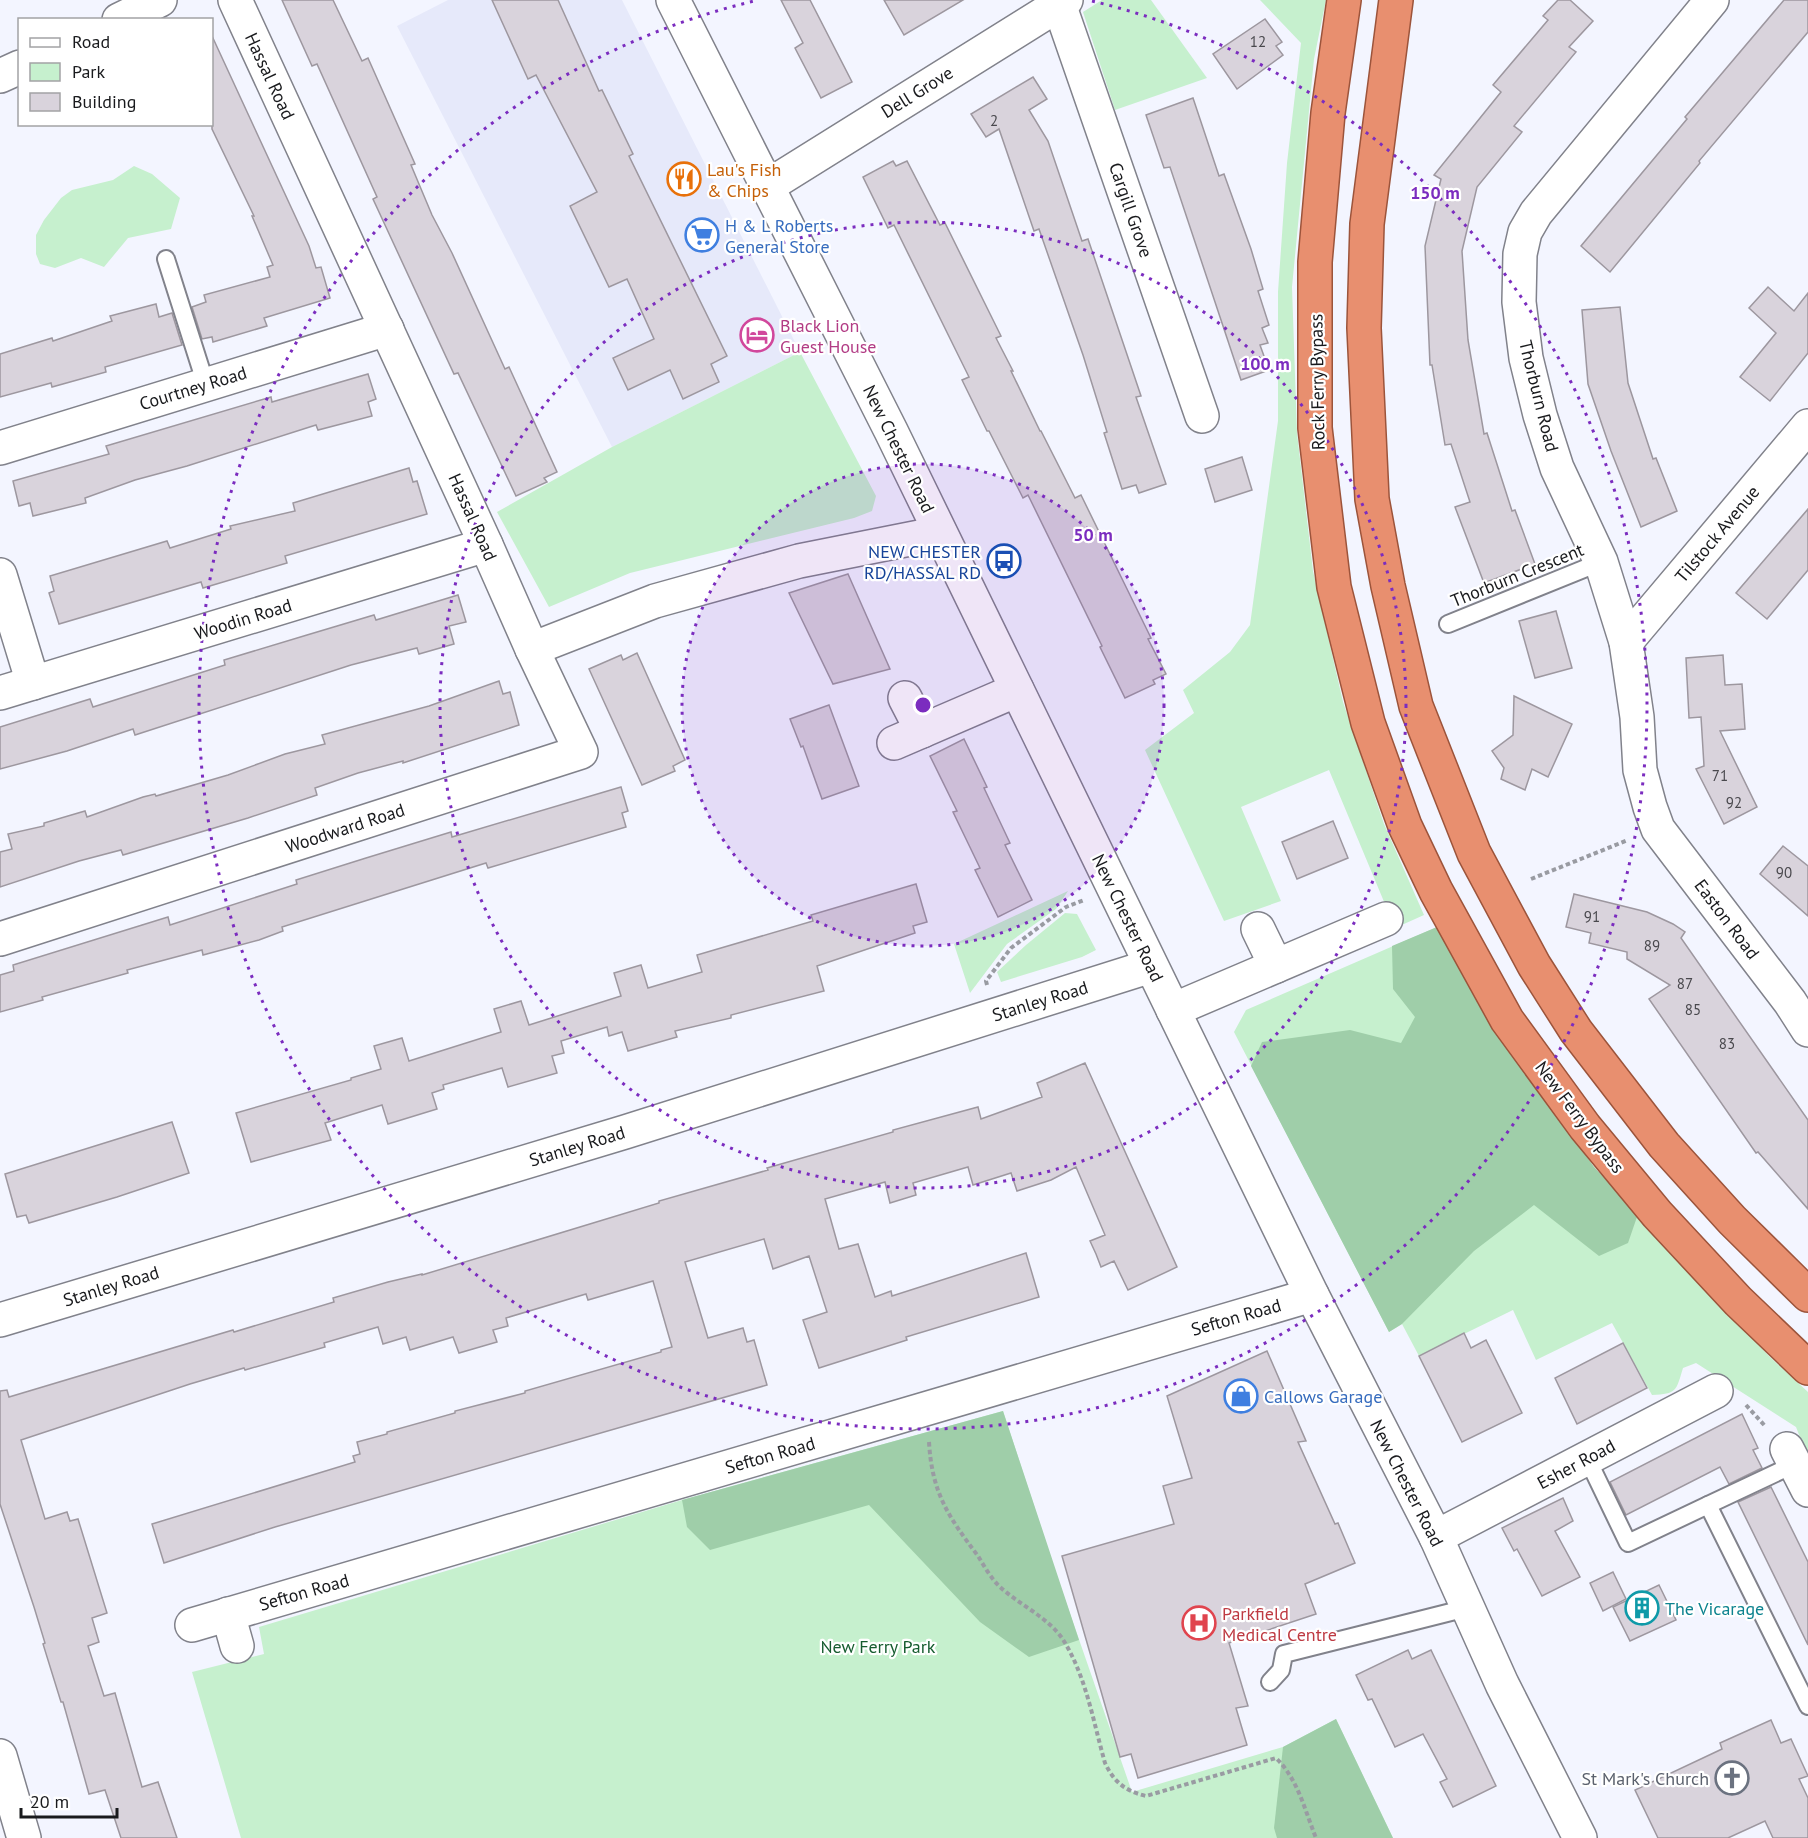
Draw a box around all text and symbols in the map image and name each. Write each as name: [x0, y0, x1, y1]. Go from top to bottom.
legend: [18, 18, 213, 126]
street label: Hassal Road: [240, 29, 300, 123]
text: Road: [72, 30, 110, 53]
house number: 12: [1250, 32, 1266, 51]
text: Park: [72, 60, 105, 83]
street label: Dell Grove: [877, 61, 957, 123]
text: Building: [72, 90, 136, 113]
house number: 2: [990, 111, 998, 130]
place label: Lau's Fish & Chips: [707, 158, 781, 202]
street label: Cargill Grove: [1104, 159, 1158, 261]
restaurant icon: Lau's Fish & Chips: [666, 161, 702, 197]
text: 150 m: [1410, 181, 1460, 204]
place label: H & L Roberts General Store: [725, 214, 833, 258]
supermarket icon: H & L Roberts General Store: [684, 217, 720, 253]
place label: Black Lion Guest House: [780, 314, 877, 358]
street label: Rock Ferry Bypass: [1304, 314, 1330, 450]
hotel icon: Black Lion Guest House: [739, 317, 775, 353]
street label: Thorburn Road: [1514, 338, 1564, 454]
text: 100 m: [1240, 352, 1290, 375]
street label: Courtney Road: [137, 361, 249, 415]
street label: New Chester Road: [858, 381, 940, 517]
street label: Hassal Road: [444, 470, 502, 564]
street label: Tilstock Avenue: [1670, 481, 1764, 587]
text: 50 m: [1073, 523, 1113, 546]
street label: Thorburn Crescent: [1447, 538, 1587, 612]
place label: NEW CHESTER RD/HASSAL RD: [864, 540, 981, 584]
bus stop icon: NEW CHESTER RD/HASSAL RD: [986, 543, 1022, 579]
street label: Woodin Road: [191, 593, 295, 645]
centre of rings: [913, 695, 933, 715]
house number: 71: [1712, 766, 1728, 785]
house number: 92: [1726, 793, 1742, 812]
street label: Woodward Road: [282, 798, 408, 858]
street label: New Chester Road: [1087, 850, 1169, 986]
house number: 90: [1776, 863, 1792, 882]
street label: Easton Road: [1689, 874, 1765, 964]
house number: 91: [1584, 907, 1600, 926]
house number: 89: [1644, 936, 1660, 955]
house number: 87: [1677, 974, 1693, 993]
street label: Stanley Road: [989, 976, 1091, 1026]
house number: 85: [1685, 1000, 1701, 1019]
house number: 83: [1719, 1034, 1735, 1053]
street label: New Ferry Bypass: [1530, 1056, 1630, 1178]
street label: Stanley Road: [526, 1121, 628, 1171]
street label: Stanley Road: [60, 1261, 162, 1311]
street label: Sefton Road: [1188, 1293, 1284, 1341]
shop icon: Callows Garage: [1223, 1378, 1259, 1414]
place label: Callows Garage: [1264, 1385, 1382, 1408]
street label: New Chester Road: [1365, 1416, 1449, 1550]
street label: Sefton Road: [722, 1431, 818, 1479]
street label: Esher Road: [1533, 1434, 1619, 1494]
street label: Sefton Road: [256, 1568, 352, 1616]
building icon: The Vicarage: [1624, 1590, 1660, 1626]
place label: The Vicarage: [1665, 1597, 1764, 1620]
place label: Parkfield Medical Centre: [1222, 1602, 1337, 1646]
hospital icon: Parkfield Medical Centre: [1181, 1605, 1217, 1641]
park label: New Ferry Park: [820, 1635, 936, 1658]
church icon: St Mark's Church: [1714, 1760, 1750, 1796]
place label: St Mark's Church: [1582, 1767, 1709, 1790]
scale bar: [21, 1781, 117, 1819]
text: 20 m: [30, 1790, 69, 1813]

